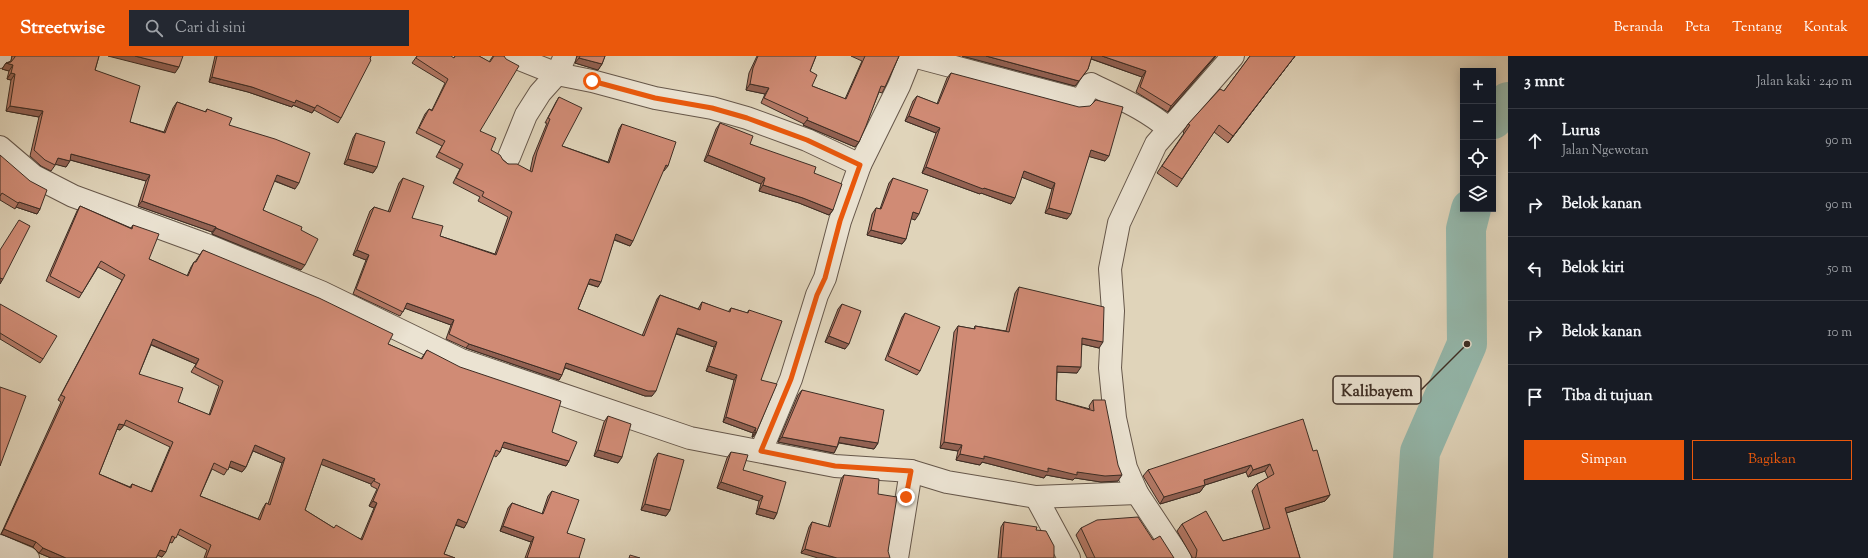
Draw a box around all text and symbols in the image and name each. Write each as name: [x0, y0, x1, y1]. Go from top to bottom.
search box: [129, 10, 409, 46]
text: Streetwise: [20, 15, 105, 42]
icon: search: [143, 17, 165, 39]
text: Cari di sini: [175, 18, 246, 39]
text: Beranda: [1614, 18, 1663, 38]
text: Peta: [1685, 18, 1710, 38]
text: Tentang: [1732, 18, 1782, 38]
text: Kontak: [1804, 18, 1848, 38]
map controls: [1460, 68, 1496, 212]
button: +: [1460, 68, 1496, 104]
text: 3 mnt: [1524, 70, 1564, 94]
route start: [583, 72, 601, 90]
text: Jalan kaki · 240 m: [1757, 73, 1852, 91]
button: −: [1460, 104, 1496, 140]
text: Lurus: [1562, 121, 1600, 142]
icon: ahead: [1524, 130, 1546, 152]
text: 90 m: [1825, 132, 1852, 150]
button: locate: [1460, 140, 1496, 176]
text: Jalan Ngewotan: [1562, 142, 1649, 160]
button: layers: [1460, 176, 1496, 212]
icon: right: [1524, 194, 1546, 216]
text: Belok kanan: [1562, 194, 1642, 215]
text: 90 m: [1825, 196, 1852, 214]
icon: left: [1524, 258, 1546, 280]
text: Belok kiri: [1562, 258, 1624, 279]
text: 50 m: [1827, 260, 1852, 278]
icon: right: [1524, 322, 1546, 344]
text: Belok kanan: [1562, 322, 1642, 343]
text: 10 m: [1827, 324, 1852, 342]
callout: Kalibayem: [1333, 376, 1421, 404]
text: Kalibayem: [1341, 381, 1414, 404]
icon: arrive: [1524, 386, 1546, 408]
text: Tiba di tujuan: [1562, 386, 1653, 407]
button: Simpan: [1524, 440, 1684, 480]
button: Bagikan: [1692, 440, 1852, 480]
route end: [897, 488, 915, 506]

